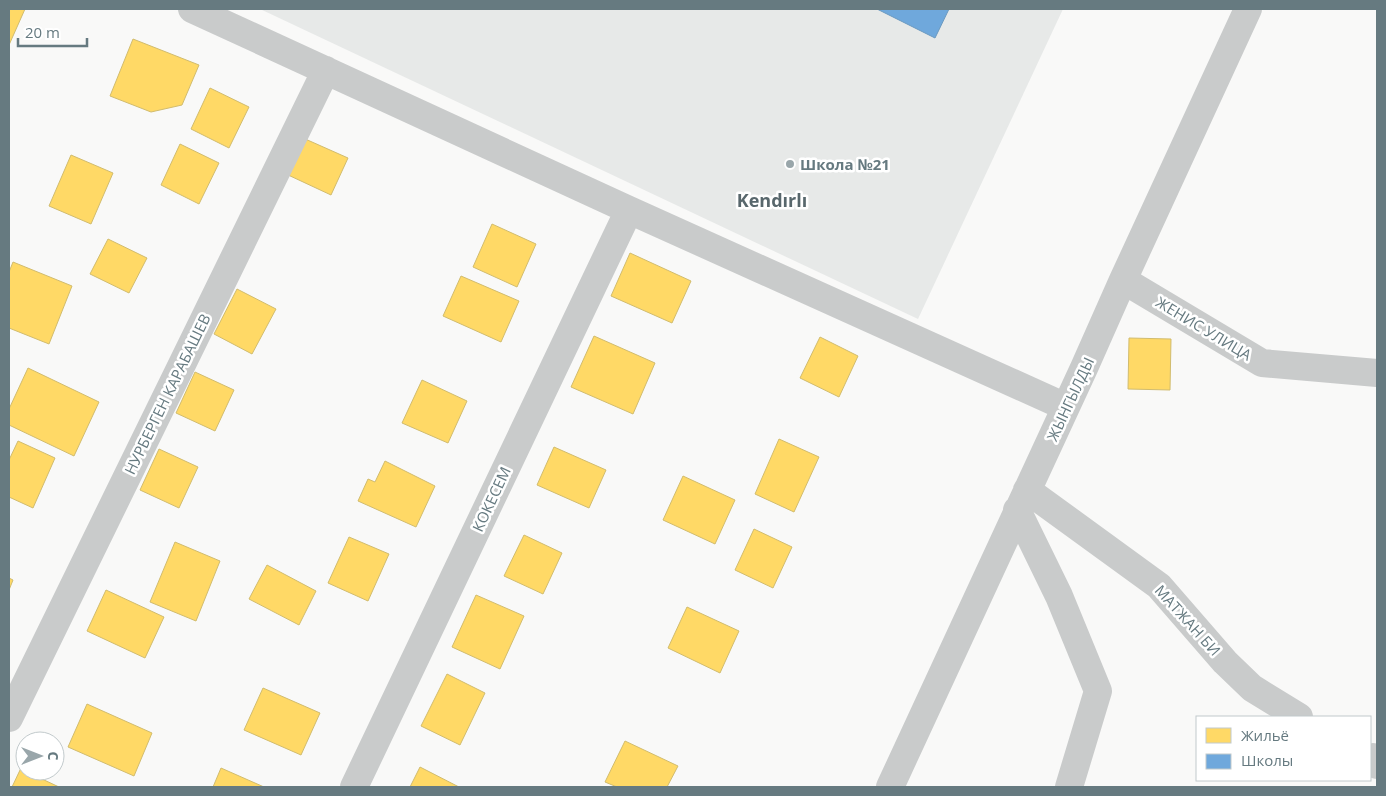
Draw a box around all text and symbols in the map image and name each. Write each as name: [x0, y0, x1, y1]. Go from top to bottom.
scale bar: [18, 15, 86, 47]
text: 20 m: [25, 22, 60, 42]
place label: Школа №21: [800, 154, 890, 174]
marker: Школа №21: [784, 158, 796, 170]
district label: Kendırlı: [737, 188, 807, 212]
street label: ЖЕНИС УЛИЦА: [1152, 291, 1256, 365]
street label: НУРБЕРГЕН КАРАБАШЕВ: [119, 310, 215, 478]
street label: ЖЫНГЫЛДЫ: [1042, 354, 1098, 444]
street label: КОКЕСЕМ: [467, 463, 515, 535]
street label: МАТЖАН БИ: [1151, 580, 1225, 660]
legend: [1196, 716, 1371, 781]
text: Жильё: [1241, 725, 1289, 745]
north arrow: [15, 731, 65, 781]
text: Школы: [1241, 750, 1293, 770]
text: С: [44, 752, 63, 761]

